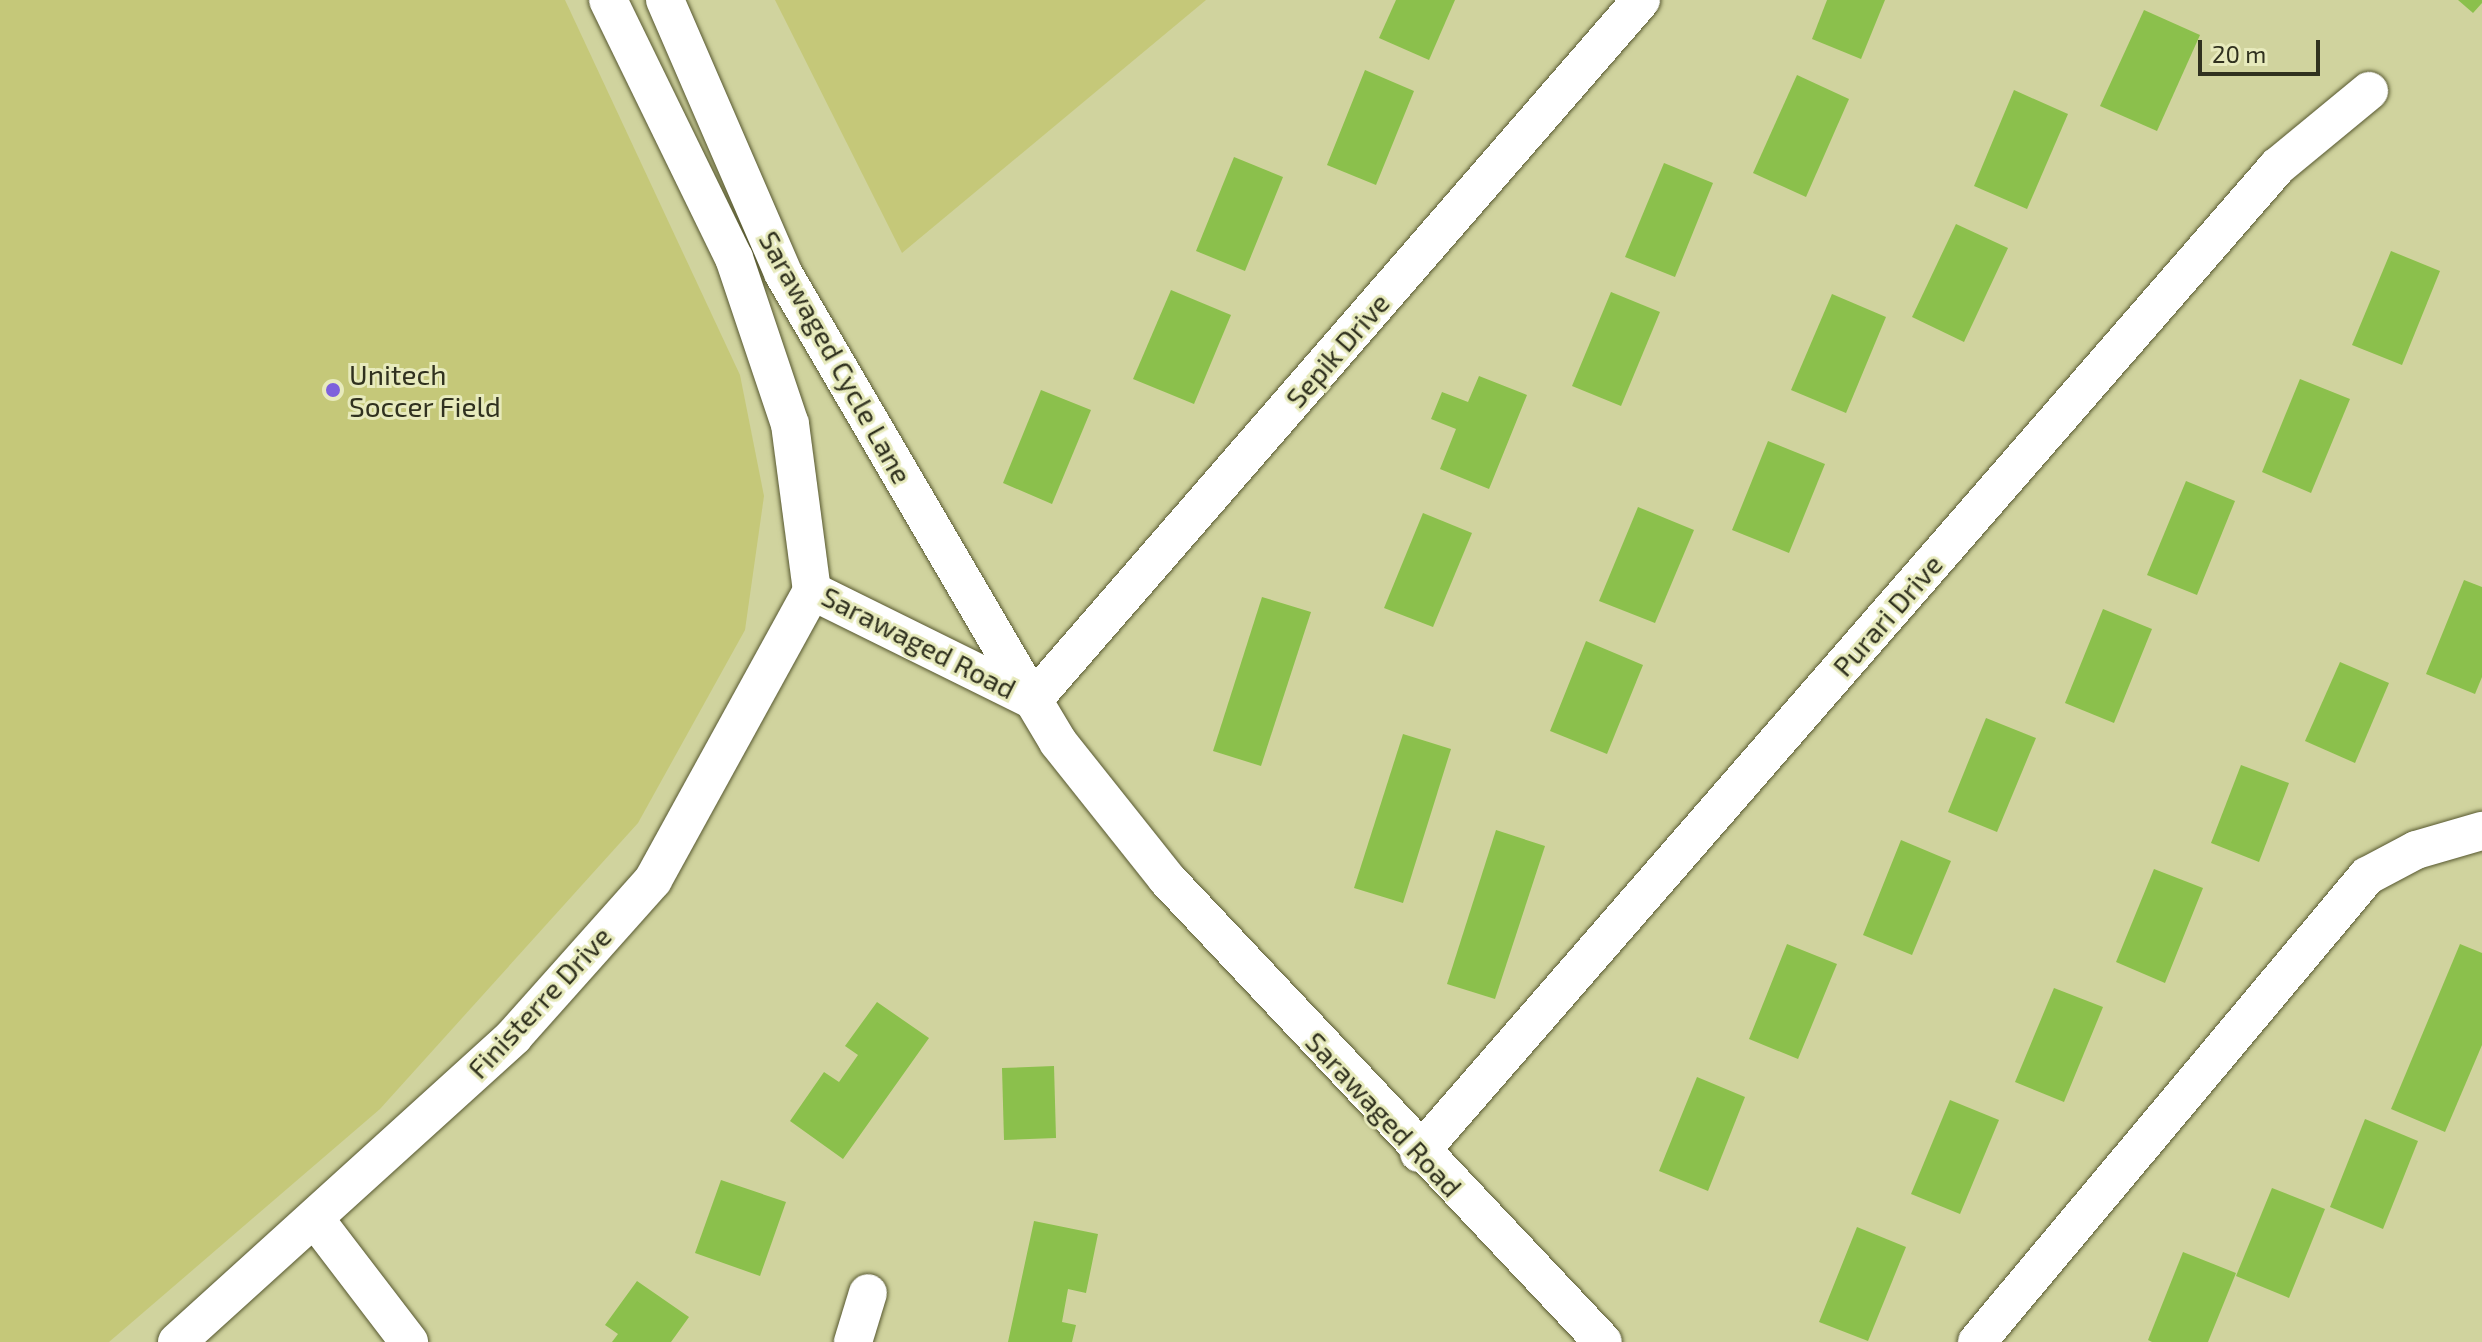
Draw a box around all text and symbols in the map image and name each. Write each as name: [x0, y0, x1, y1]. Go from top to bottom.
scale bar: [2202, 24, 2324, 74]
text: 20 m: [2212, 39, 2266, 68]
street label: Sarawaged Cycle Lane: [753, 225, 919, 489]
street label: Sepik Drive: [1278, 286, 1396, 414]
place label: Unitech Soccer Field: [349, 357, 501, 423]
marker: Unitech Soccer Field: [324, 381, 342, 399]
street label: Purari Drive: [1825, 547, 1949, 683]
street label: Sarawaged Road: [816, 579, 1022, 705]
street label: Finisterre Drive: [460, 919, 618, 1085]
street label: Sarawaged Road: [1299, 1025, 1469, 1203]

